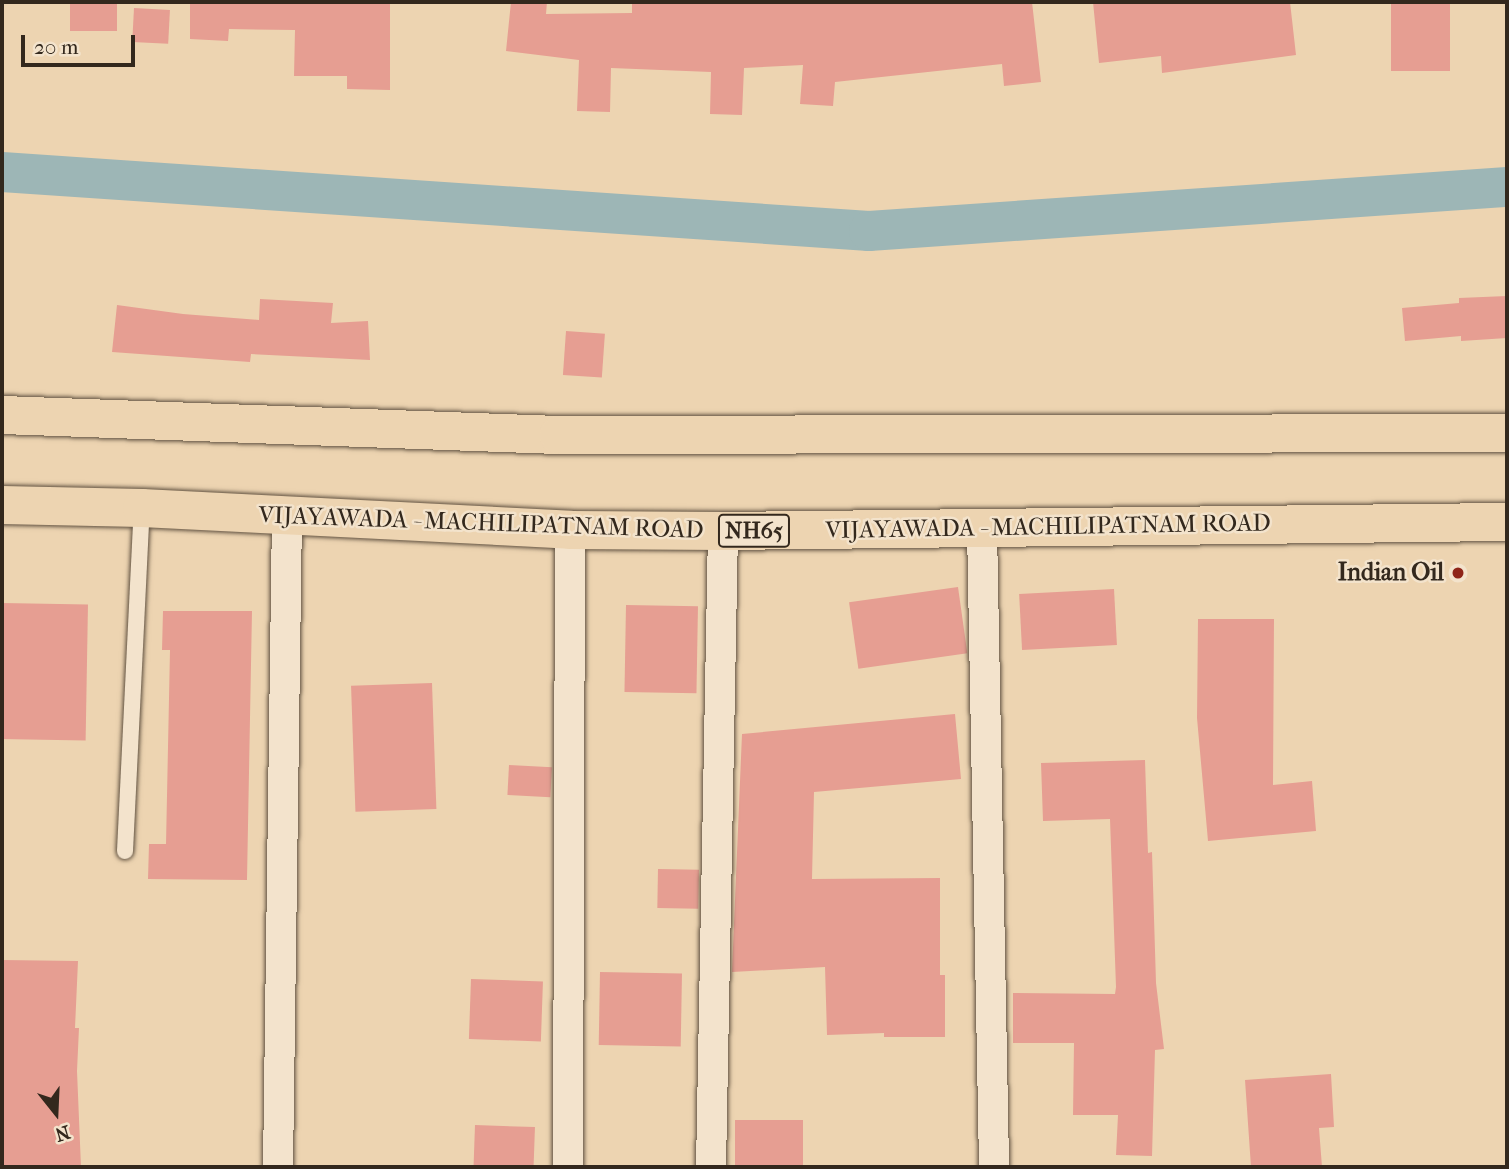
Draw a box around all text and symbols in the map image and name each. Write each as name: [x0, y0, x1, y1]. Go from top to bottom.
scale bar: [24, 21, 138, 65]
text: 20 m: [34, 35, 78, 59]
street label: VIJAYAWADA - MACHILIPATNAM ROAD: [258, 501, 704, 545]
street label: VIJAYAWADA - MACHILIPATNAM ROAD: [825, 509, 1271, 545]
road number: NH65: [717, 512, 791, 551]
place label: Indian Oil: [1338, 559, 1444, 587]
marker: Indian Oil: [1450, 565, 1466, 581]
north arrow: [21, 1078, 91, 1148]
text: N: [52, 1120, 73, 1146]

